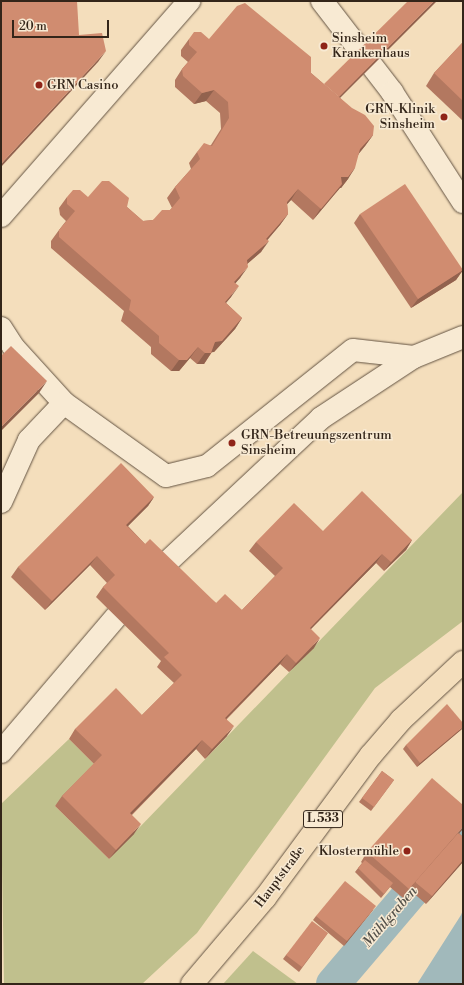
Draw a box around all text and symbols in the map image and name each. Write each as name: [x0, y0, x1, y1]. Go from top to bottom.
scale bar: [14, 12, 111, 38]
text: 20 m: [19, 19, 47, 34]
place label: Sinsheim Krankenhaus: [332, 31, 410, 62]
marker: Sinsheim Krankenhaus: [319, 41, 329, 51]
place label: GRN Casino: [47, 77, 118, 93]
marker: GRN Casino: [34, 80, 44, 90]
place label: GRN-Klinik Sinsheim: [365, 102, 435, 133]
marker: GRN-Klinik Sinsheim: [438, 111, 450, 123]
place label: GRN-Betreuungszentrum Sinsheim: [241, 428, 392, 459]
marker: GRN-Betreuungszentrum Sinsheim: [226, 437, 238, 449]
road number: L 533: [303, 809, 343, 829]
street label: Hauptstraße: [252, 843, 308, 911]
place label: Klostermühle: [319, 843, 399, 859]
marker: Klostermühle: [402, 846, 412, 856]
water label: Mühlgraben: [359, 883, 421, 951]

